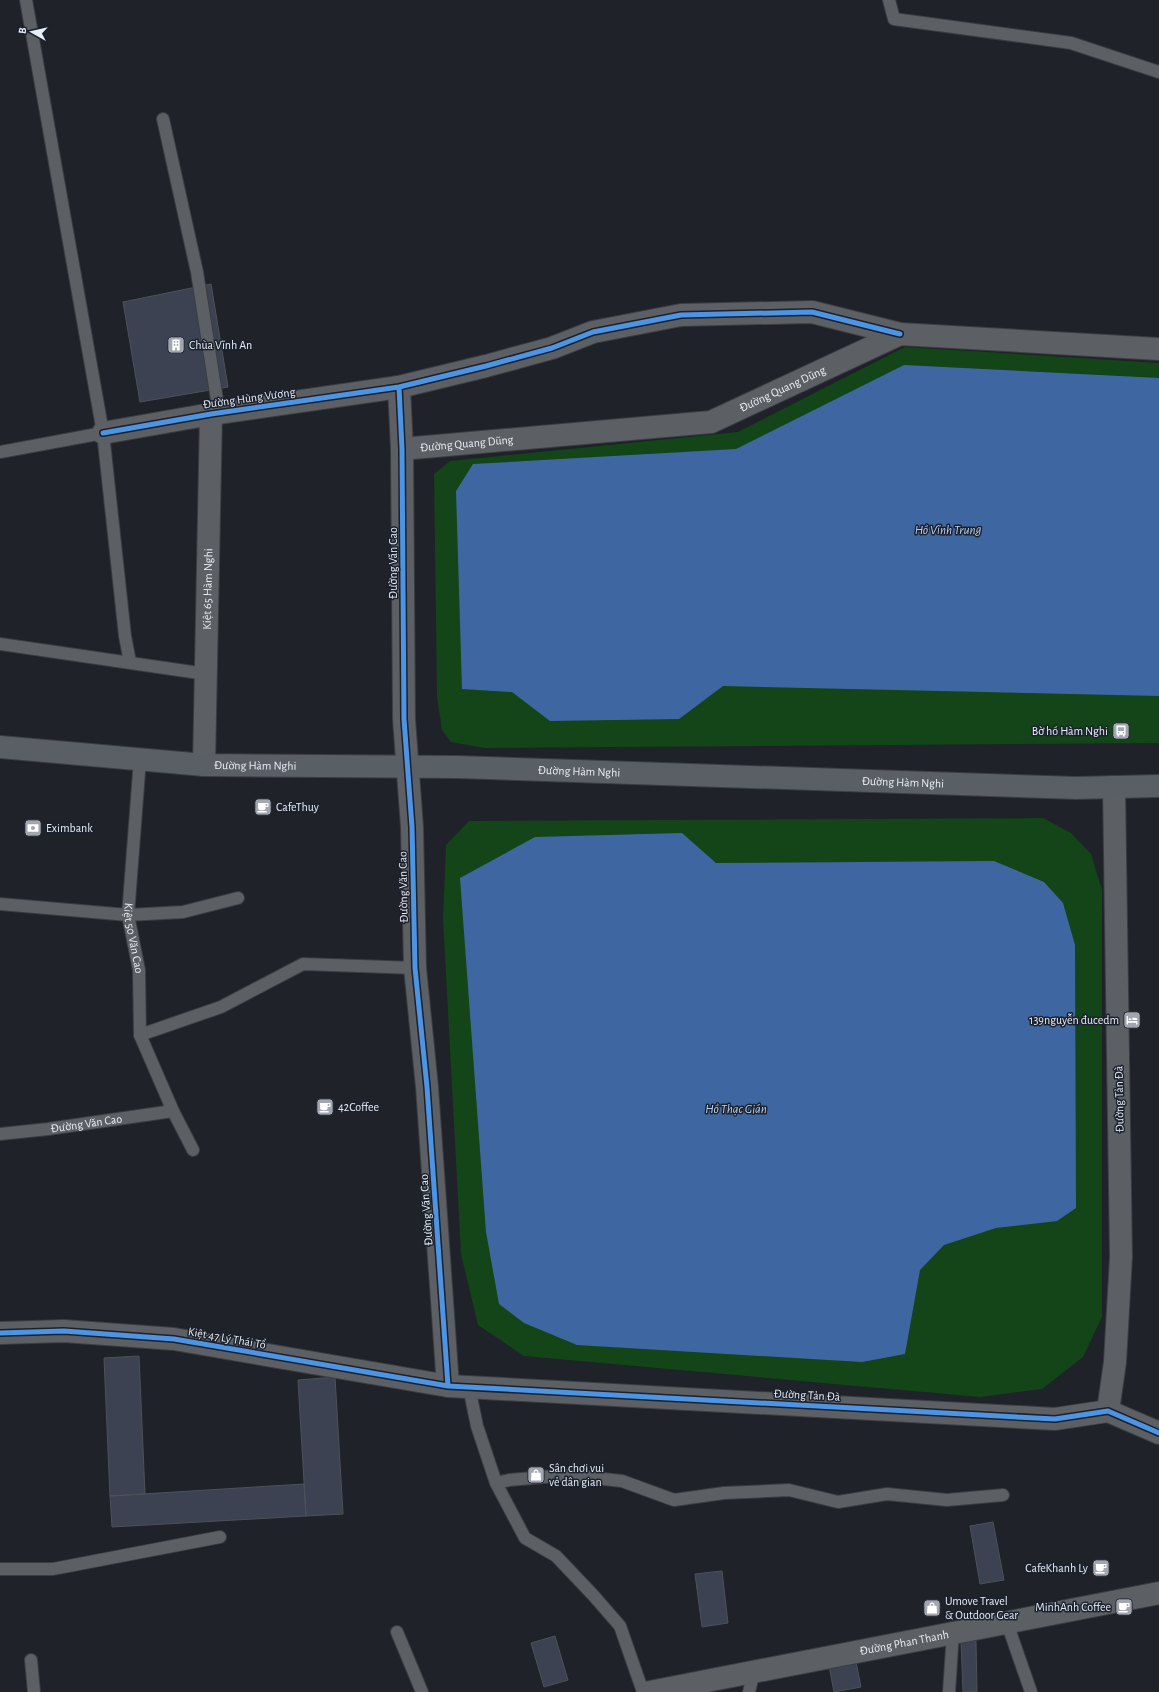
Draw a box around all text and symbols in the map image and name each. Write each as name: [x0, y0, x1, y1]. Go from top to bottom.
north arrow: [12, 12, 52, 52]
text: B: [17, 26, 29, 35]
building icon: Chùa Vĩnh An: [166, 335, 186, 355]
place label: Chùa Vĩnh An: [189, 339, 252, 351]
street label: Đường Quang Dũng: [738, 363, 828, 414]
street label: Đường Hùng Vương: [202, 386, 296, 410]
street label: Đường Quang Dũng: [420, 433, 514, 453]
water label: Hồ Vĩnh Trung: [915, 524, 982, 537]
street label: Đường Văn Cao: [387, 527, 399, 599]
street label: Kiệt 65 Hàm Nghi: [201, 548, 214, 630]
bus stop icon: Bờ hồ Hàm Nghi: [1111, 721, 1131, 741]
place label: Bờ hồ Hàm Nghi: [1032, 725, 1108, 737]
street label: Đường Hàm Nghi: [214, 759, 296, 772]
street label: Đường Hàm Nghi: [538, 764, 620, 779]
street label: Đường Hàm Nghi: [862, 775, 944, 790]
cafe icon: CafeThuy: [253, 797, 273, 817]
place label: CafeThuy: [276, 801, 319, 814]
bank icon: Eximbank: [23, 818, 43, 838]
place label: Eximbank: [46, 822, 93, 834]
street label: Đường Văn Cao: [396, 851, 410, 923]
street label: Kiệt 50 Văn Cao: [122, 902, 145, 973]
hotel icon: 139nguyễn đucedm: [1122, 1010, 1142, 1030]
place label: 139nguyễn đucedm: [1029, 1013, 1119, 1027]
street label: Đường Tản Đà: [1112, 1065, 1126, 1132]
cafe icon: 42Coffee: [315, 1097, 335, 1117]
place label: 42Coffee: [338, 1101, 379, 1113]
water label: Hồ Thạc Gián: [705, 1103, 767, 1116]
street label: Đường Văn Cao: [50, 1112, 123, 1135]
street label: Đường Văn Cao: [418, 1174, 434, 1246]
street label: Kiệt 47 Lý Thái Tổ: [187, 1324, 267, 1352]
street label: Đường Tản Đà: [773, 1387, 841, 1403]
place label: Sân chơi vui vẻ dân gian: [549, 1462, 604, 1488]
shop icon: Sân chơi vui vẻ dân gian: [526, 1465, 546, 1485]
cafe icon: CafeKhanh Ly: [1091, 1558, 1111, 1578]
place label: CafeKhanh Ly: [1025, 1562, 1088, 1575]
place label: Umove Travel & Outdoor Gear: [945, 1595, 1018, 1621]
cafe icon: MinhAnh Coffee: [1114, 1597, 1134, 1617]
shop icon: Umove Travel & Outdoor Gear: [922, 1598, 942, 1618]
place label: MinhAnh Coffee: [1035, 1601, 1111, 1613]
street label: Đường Phan Thanh: [859, 1628, 950, 1657]

